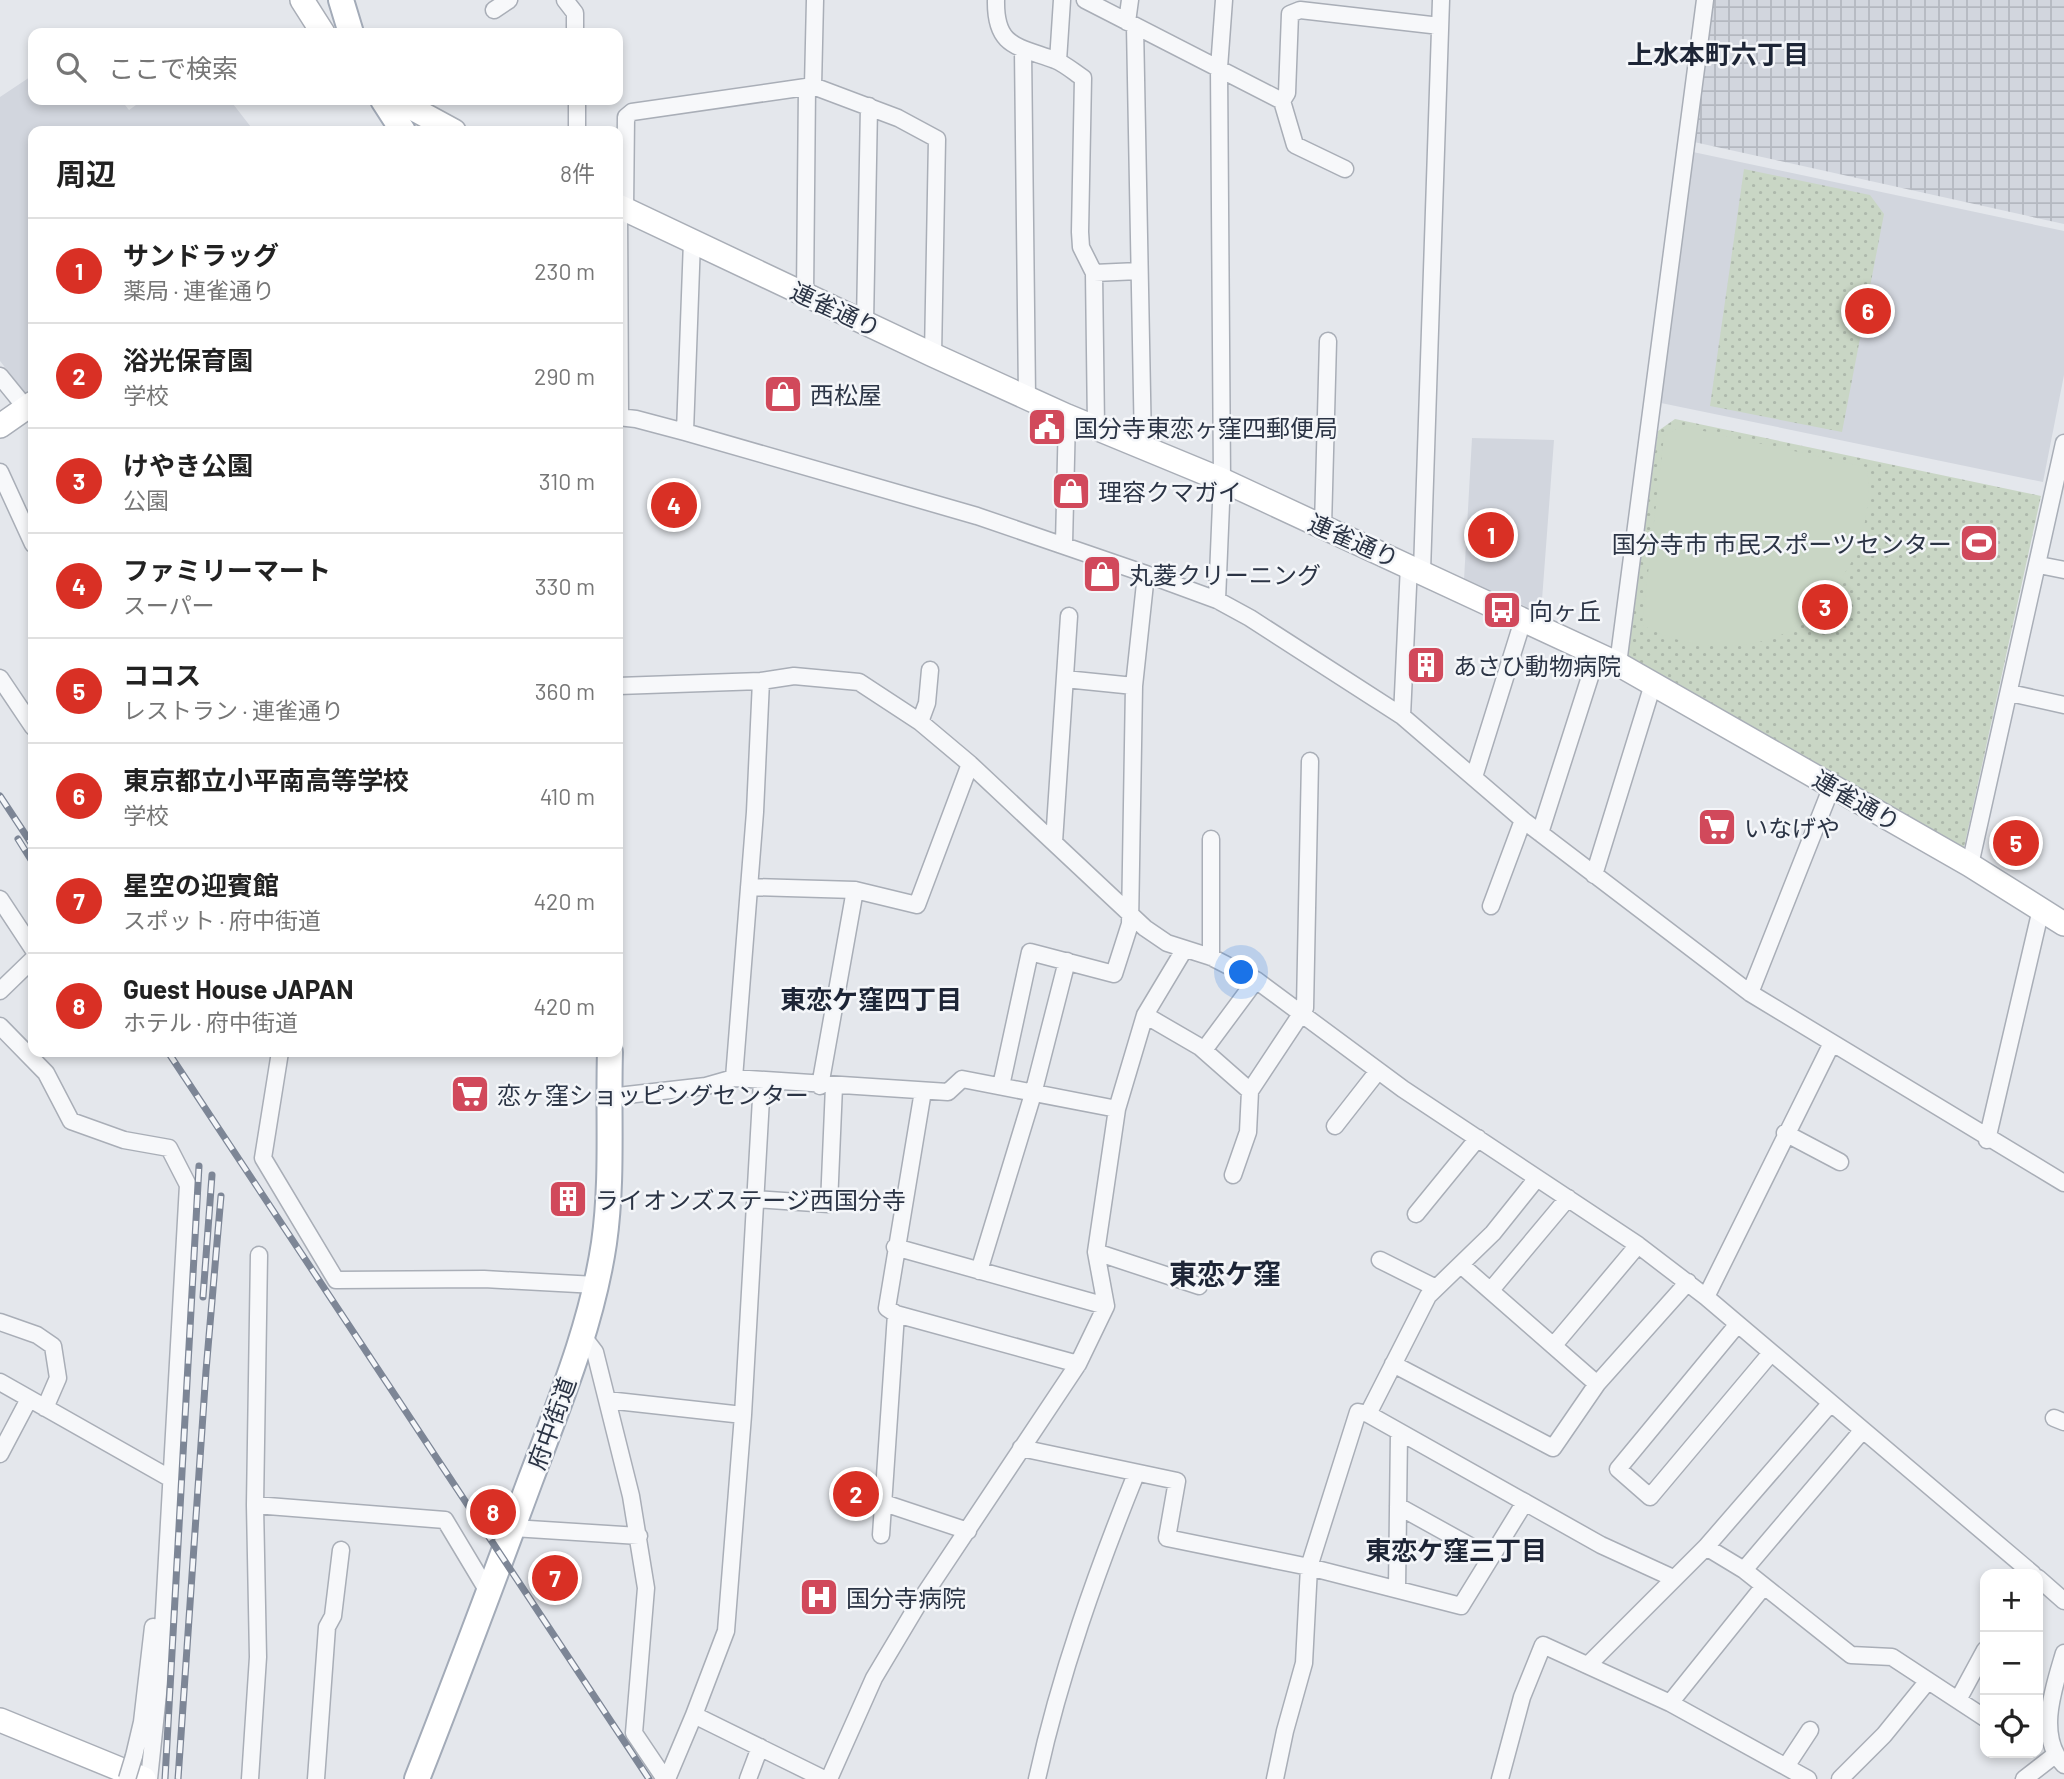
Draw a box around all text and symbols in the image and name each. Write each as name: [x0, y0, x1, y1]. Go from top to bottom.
search box: [28, 28, 623, 105]
district label: 上水本町六丁目: [1627, 38, 1809, 69]
icon: search: [52, 48, 90, 86]
text: ここで検索: [108, 52, 238, 83]
text: 周辺: [56, 155, 116, 191]
text: 8件: [560, 159, 595, 187]
text: サンドラッグ: [123, 239, 279, 270]
text: 1: [75, 257, 83, 285]
text: 230 m: [534, 257, 595, 285]
text: 薬局 · 連雀通り: [123, 276, 275, 304]
street label: 連雀通り: [786, 276, 886, 342]
pin: 6: [1845, 285, 1891, 337]
text: 浴光保育園: [123, 344, 253, 375]
text: 2: [73, 362, 85, 390]
text: 290 m: [534, 362, 595, 390]
shop icon: 西松屋: [762, 373, 804, 415]
place label: 西松屋: [810, 380, 882, 409]
text: 学校: [123, 381, 169, 409]
public building icon: 国分寺東恋ヶ窪四郵便局: [1026, 406, 1068, 448]
place label: 国分寺東恋ヶ窪四郵便局: [1074, 413, 1338, 442]
text: けやき公園: [123, 449, 253, 480]
text: 3: [73, 467, 85, 495]
text: 310 m: [539, 467, 595, 495]
shop icon: 理容クマガイ: [1050, 470, 1092, 512]
place label: 理容クマガイ: [1098, 477, 1242, 506]
pin: 4: [651, 479, 697, 531]
text: 公園: [123, 486, 169, 514]
street label: 連雀通り: [1304, 507, 1404, 573]
pin: 1: [1468, 509, 1514, 561]
sports icon: 国分寺市 市民スポーツセンター: [1958, 522, 2000, 564]
place label: 国分寺市 市民スポーツセンター: [1612, 529, 1952, 558]
shop icon: 丸菱クリーニング: [1081, 553, 1123, 595]
text: ファミリーマート: [123, 554, 331, 585]
place label: 丸菱クリーニング: [1129, 560, 1321, 589]
text: 4: [72, 572, 86, 600]
text: 330 m: [535, 572, 595, 600]
pin: 3: [1802, 581, 1848, 633]
bus stop icon: 向ヶ丘: [1481, 589, 1523, 631]
text: スーパー: [123, 591, 215, 619]
place label: 向ヶ丘: [1529, 596, 1601, 625]
building icon: あさひ動物病院: [1405, 644, 1447, 686]
place label: あさひ動物病院: [1453, 651, 1621, 680]
text: ココス: [123, 659, 201, 690]
text: 5: [73, 677, 85, 705]
text: 360 m: [535, 677, 595, 705]
text: レストラン · 連雀通り: [123, 696, 344, 724]
street label: 連雀通り: [1808, 763, 1906, 837]
text: 東京都立小平南高等学校: [123, 764, 409, 795]
text: 6: [73, 782, 85, 810]
text: 410 m: [540, 782, 595, 810]
text: 学校: [123, 801, 169, 829]
supermarket icon: いなげや: [1696, 806, 1738, 848]
place label: いなげや: [1744, 813, 1840, 842]
pin: 5: [1993, 817, 2039, 869]
text: 星空の迎賓館: [123, 869, 279, 900]
text: 7: [73, 887, 85, 915]
text: 420 m: [533, 887, 595, 915]
text: スポット · 府中街道: [123, 906, 321, 934]
your location: [1224, 955, 1258, 989]
text: Guest House JAPAN: [123, 973, 354, 1004]
district label: 東恋ケ窪四丁目: [780, 983, 962, 1014]
text: 8: [73, 992, 85, 1020]
text: 420 m: [533, 992, 595, 1020]
text: ホテル · 府中街道: [123, 1008, 298, 1036]
supermarket icon: 恋ヶ窪ショッピングセンター: [449, 1073, 491, 1115]
place label: 恋ヶ窪ショッピングセンター: [497, 1080, 809, 1109]
building icon: ライオンズステージ西国分寺: [547, 1178, 589, 1220]
place label: ライオンズステージ西国分寺: [595, 1185, 906, 1214]
district label: 東恋ケ窪: [1169, 1256, 1281, 1290]
street label: 府中街道: [521, 1373, 581, 1473]
pin: 2: [833, 1468, 879, 1520]
pin: 8: [470, 1486, 516, 1538]
district label: 東恋ケ窪三丁目: [1365, 1534, 1547, 1565]
pin: 7: [532, 1552, 578, 1604]
map controls: [1980, 1569, 2043, 1758]
button: +: [1980, 1569, 2043, 1632]
hospital icon: 国分寺病院: [798, 1576, 840, 1618]
place label: 国分寺病院: [846, 1583, 966, 1612]
button: −: [1980, 1632, 2043, 1695]
button: locate: [1980, 1695, 2043, 1758]

